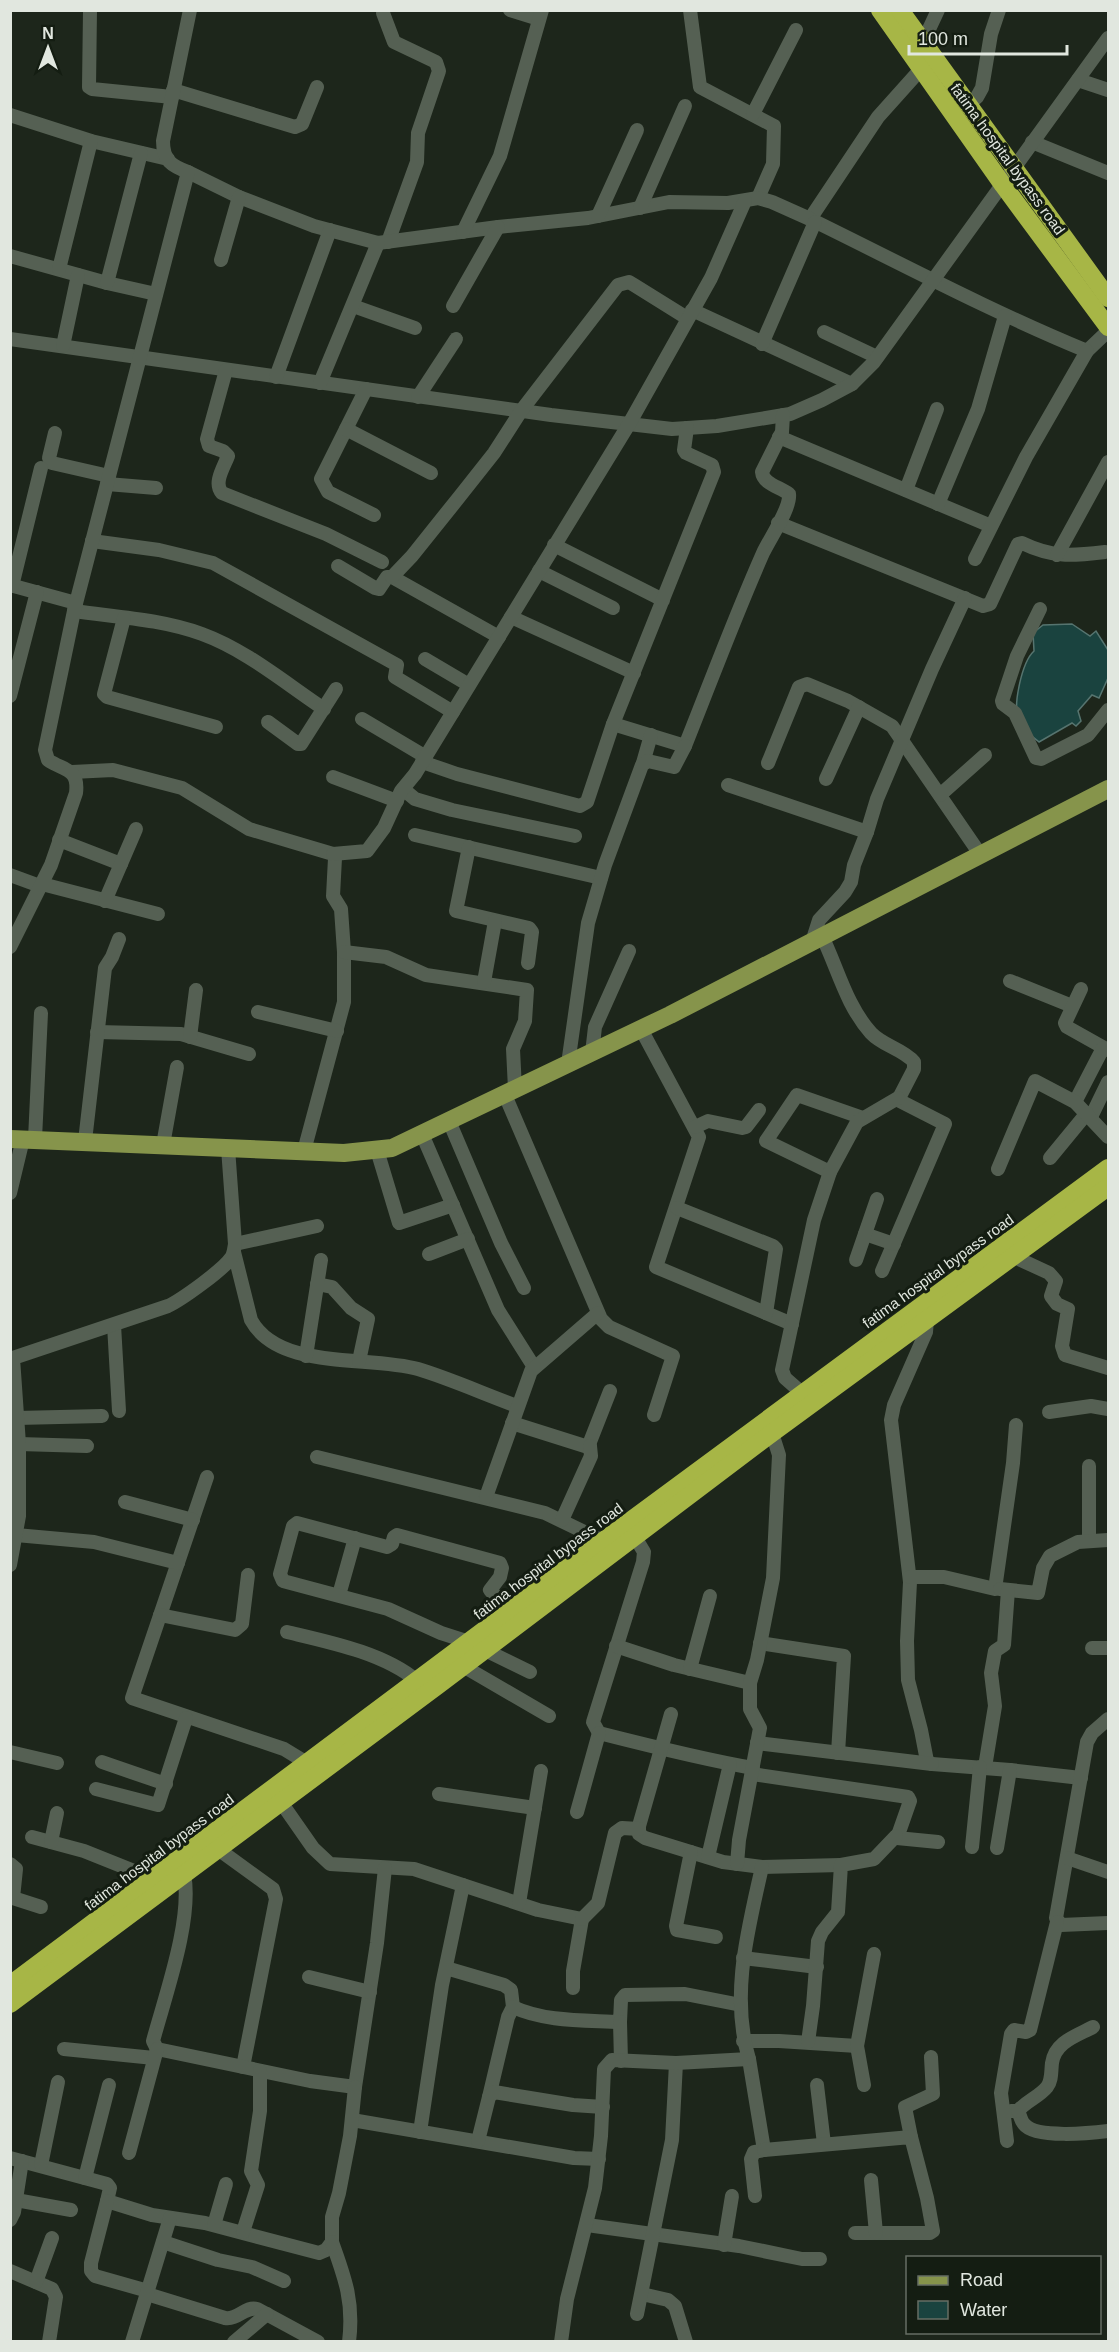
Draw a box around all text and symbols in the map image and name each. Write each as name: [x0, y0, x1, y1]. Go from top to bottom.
north arrow: [18, 18, 78, 78]
scale bar: [909, 18, 1066, 56]
text: N: [42, 25, 54, 42]
text: 100 m: [918, 29, 968, 49]
street label: fatima hospital bypass road: [947, 80, 1069, 238]
street label: fatima hospital bypass road: [859, 1210, 1017, 1332]
street label: fatima hospital bypass road: [470, 1499, 626, 1623]
street label: fatima hospital bypass road: [81, 1790, 237, 1914]
legend: [906, 2256, 1101, 2334]
text: Road: [960, 2270, 1003, 2290]
text: Water: [960, 2300, 1007, 2320]

